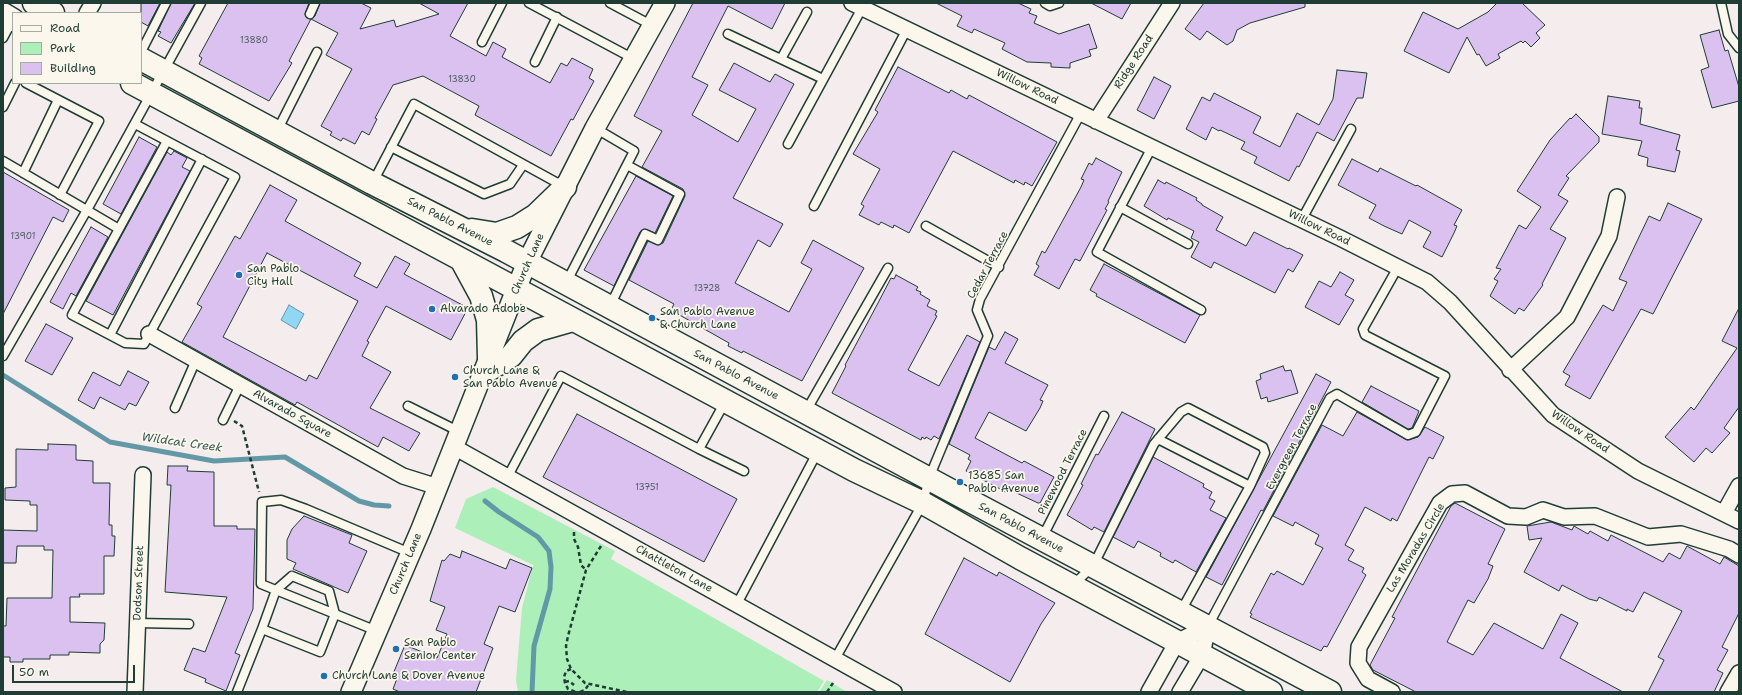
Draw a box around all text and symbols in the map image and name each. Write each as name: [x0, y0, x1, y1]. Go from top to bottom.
legend: [12, 12, 142, 84]
text: Road: [50, 20, 80, 36]
street label: Ridge Road: [1112, 33, 1156, 91]
house number: 13880: [240, 36, 268, 46]
text: Park: [50, 40, 76, 56]
text: Building: [50, 60, 96, 76]
street label: Willow Road: [994, 66, 1060, 108]
house number: 13830: [448, 75, 476, 85]
street label: San Pablo Avenue: [405, 195, 495, 249]
street label: Willow Road: [1286, 207, 1352, 249]
street label: Cedar Terrace: [965, 229, 1011, 301]
street label: Church Lane: [509, 231, 547, 297]
house number: 13901: [10, 232, 36, 242]
place label: San Pablo City Hall: [247, 262, 299, 288]
marker: San Pablo City Hall: [234, 270, 244, 280]
house number: 13728: [694, 284, 720, 294]
place label: Alvarado Adobe: [440, 302, 526, 316]
marker: Alvarado Adobe: [427, 304, 437, 314]
place label: San Pablo Avenue & Church Lane: [660, 305, 755, 331]
marker: San Pablo Avenue & Church Lane: [647, 313, 657, 323]
street label: San Pablo Avenue: [691, 347, 781, 403]
place label: Church Lane & San Pablo Avenue: [463, 364, 558, 390]
marker: Church Lane & San Pablo Avenue: [450, 372, 460, 382]
street label: Alvarado Square: [250, 387, 334, 441]
street label: Evergreen Terrace: [1264, 402, 1320, 492]
street label: Willow Road: [1548, 408, 1612, 456]
street label: Pinewood Terrace: [1036, 427, 1090, 517]
water label: Wildcat Creek: [141, 430, 223, 456]
place label: 13685 San Pablo Avenue: [968, 469, 1039, 495]
marker: 13685 San Pablo Avenue: [955, 477, 965, 487]
house number: 13751: [635, 483, 659, 493]
street label: San Pablo Avenue: [976, 500, 1066, 556]
street label: Las Moradas Circle: [1384, 501, 1448, 595]
street label: Church Lane: [387, 531, 425, 597]
street label: Chattleton Lane: [633, 542, 715, 596]
street label: Dodson Street: [131, 545, 147, 621]
place label: San Pablo Senior Center: [404, 636, 476, 662]
marker: San Pablo Senior Center: [391, 644, 401, 654]
scale bar: [14, 657, 137, 683]
text: 50 m: [19, 664, 49, 680]
place label: Church Lane & Dover Avenue: [332, 669, 485, 683]
marker: Church Lane & Dover Avenue: [319, 671, 329, 681]

